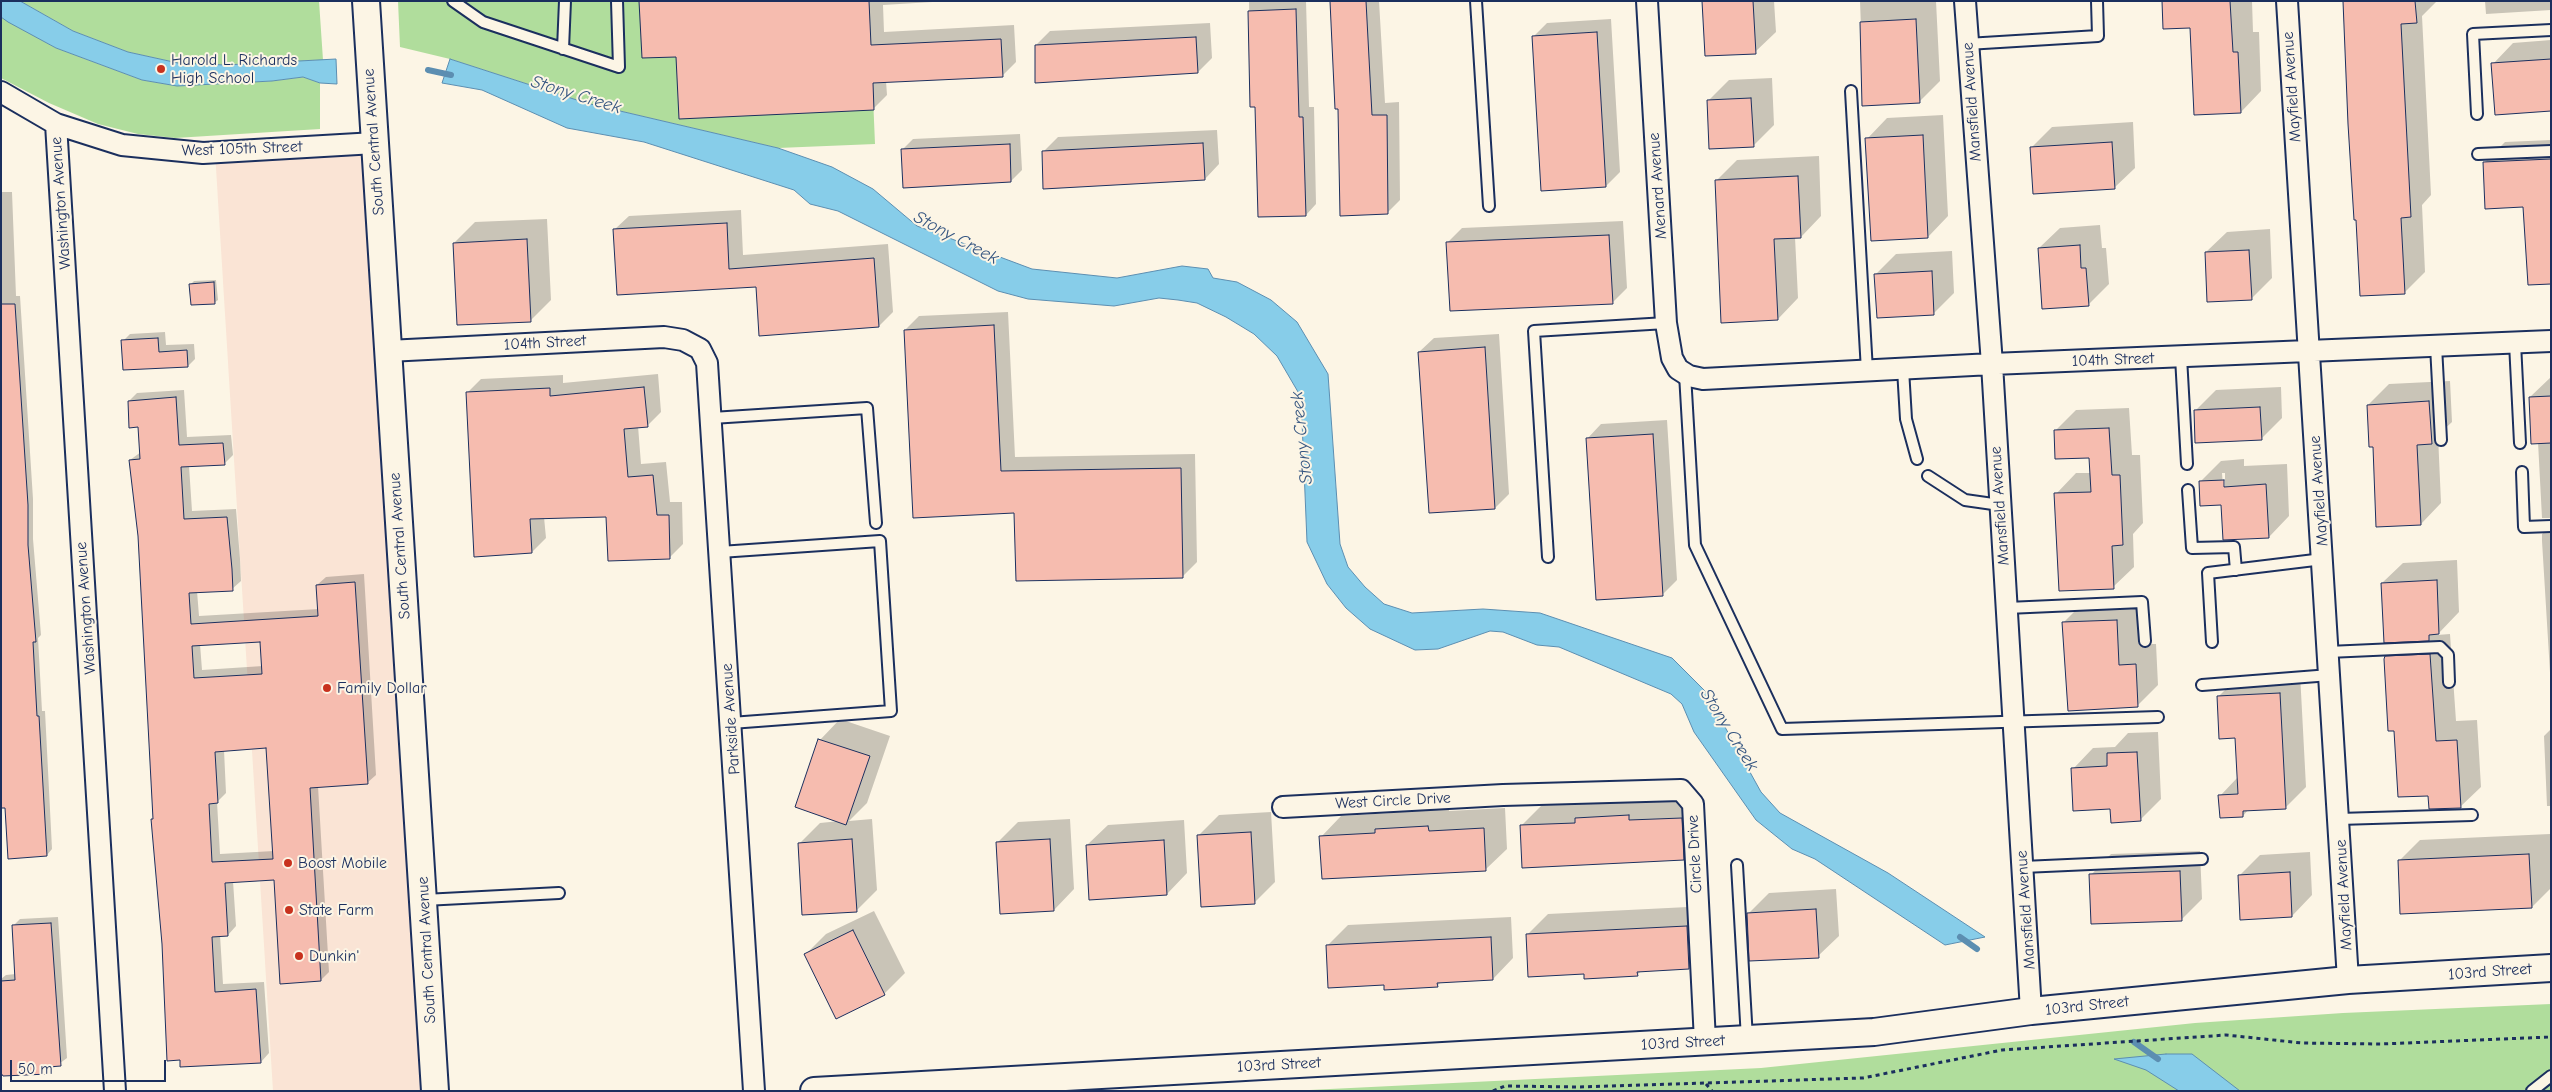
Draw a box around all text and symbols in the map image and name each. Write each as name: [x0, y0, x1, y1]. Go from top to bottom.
street label: Mayfield Avenue: [2279, 31, 2305, 143]
street label: Mansfield Avenue: [1958, 42, 1986, 162]
place label: Harold L. Richards High School: [171, 50, 297, 88]
marker: Harold L. Richards High School: [155, 63, 167, 75]
street label: South Central Avenue: [359, 68, 389, 216]
water label: Stony Creek: [528, 71, 624, 119]
street label: Menard Avenue: [1645, 132, 1671, 240]
street label: Washington Avenue: [47, 136, 75, 270]
street label: West 105th Street: [181, 137, 303, 161]
water label: Stony Creek: [910, 207, 1002, 269]
street label: 104th Street: [503, 331, 587, 355]
street label: 104th Street: [2071, 349, 2155, 371]
water label: Stony Creek: [1286, 390, 1318, 486]
street label: Mayfield Avenue: [2306, 435, 2332, 547]
street label: Mansfield Avenue: [1986, 446, 2014, 566]
street label: South Central Avenue: [385, 472, 415, 620]
street label: Washington Avenue: [72, 541, 100, 675]
street label: Parkside Avenue: [718, 663, 744, 775]
place label: Family Dollar: [337, 678, 427, 698]
marker: Family Dollar: [321, 682, 333, 694]
water label: Stony Creek: [1695, 685, 1763, 775]
street label: West Circle Drive: [1335, 788, 1451, 814]
street label: Circle Drive: [1683, 814, 1707, 894]
street label: Mayfield Avenue: [2332, 839, 2356, 951]
street label: Mansfield Avenue: [2012, 850, 2040, 970]
place label: Boost Mobile: [298, 853, 387, 873]
marker: Boost Mobile: [282, 857, 294, 869]
street label: South Central Avenue: [414, 876, 440, 1024]
place label: State Farm: [299, 900, 374, 920]
marker: State Farm: [283, 904, 295, 916]
place label: Dunkin': [309, 946, 359, 966]
marker: Dunkin': [293, 950, 305, 962]
street label: 103rd Street: [2447, 959, 2533, 985]
street label: 103rd Street: [2044, 992, 2130, 1020]
street label: 103rd Street: [1641, 1031, 1725, 1055]
scale bar: [12, 1050, 169, 1082]
street label: 103rd Street: [1237, 1053, 1321, 1077]
text: 50 m: [18, 1060, 53, 1078]

